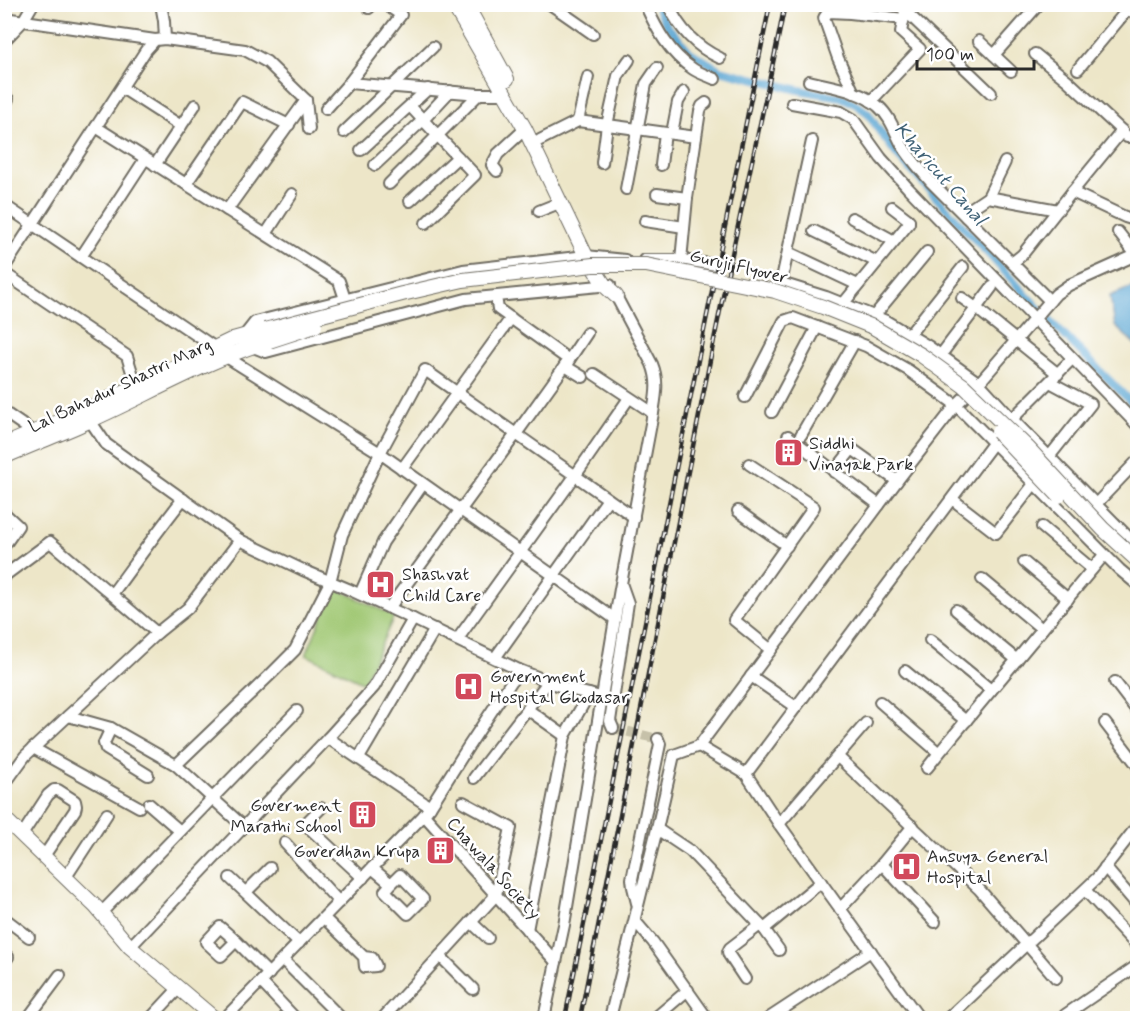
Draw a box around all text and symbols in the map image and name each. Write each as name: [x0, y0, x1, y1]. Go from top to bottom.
scale bar: [917, 33, 1034, 71]
text: 100 m: [926, 43, 974, 67]
water label: Kharicut Canal: [887, 117, 994, 233]
street label: Guruji Flyover: [687, 244, 791, 290]
street label: Lal Bahadur Shastri Marg: [25, 333, 216, 439]
place label: Siddhi Vinayak Park: [809, 432, 913, 477]
building icon: Siddhi Vinayak Park: [772, 437, 804, 469]
place label: Shashvat Child Care: [402, 563, 481, 608]
hospital icon: Shashvat Child Care: [365, 568, 397, 600]
place label: Government Hospital Ghodasar: [490, 665, 630, 710]
hospital icon: Government Hospital Ghodasar: [453, 670, 485, 702]
place label: Goverment Marathi School: [231, 794, 342, 839]
building icon: Goverment Marathi School: [347, 799, 379, 831]
street label: Chawala Society: [441, 812, 546, 925]
building icon: Goverdhan Krupa: [425, 835, 457, 867]
place label: Goverdhan Krupa: [294, 840, 420, 864]
place label: Ansuya General Hospital: [927, 845, 1048, 890]
hospital icon: Ansuya General Hospital: [890, 850, 922, 882]

